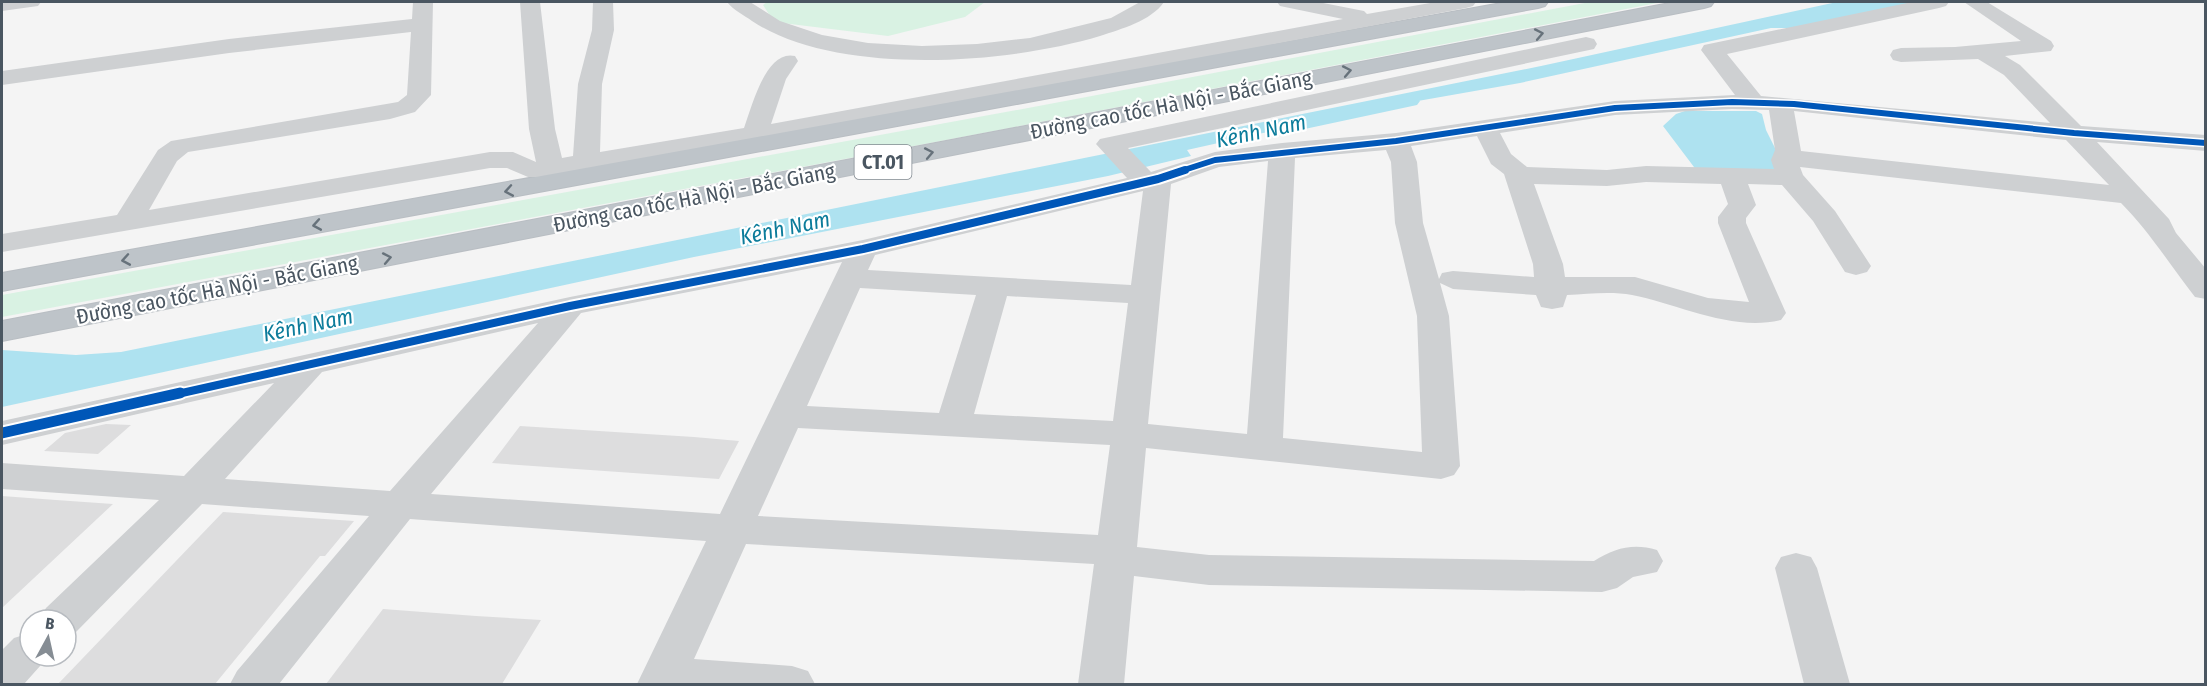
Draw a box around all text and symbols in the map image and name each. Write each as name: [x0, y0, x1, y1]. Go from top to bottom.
one-way arrow: [1533, 28, 1543, 41]
street label: Đường cao tốc Hà Nội - Bắc Giang: [1028, 65, 1314, 145]
one-way arrow: [1342, 65, 1352, 78]
water label: Kênh Nam: [1213, 108, 1309, 154]
road number: CT.01: [854, 145, 912, 179]
one-way arrow: [924, 147, 934, 160]
street label: Đường cao tốc Hà Nội - Bắc Giang: [551, 158, 837, 238]
one-way arrow: [505, 184, 515, 197]
water label: Kênh Nam: [737, 205, 833, 251]
one-way arrow: [313, 218, 323, 231]
street label: Đường cao tốc Hà Nội - Bắc Giang: [74, 250, 360, 330]
one-way arrow: [382, 252, 392, 265]
one-way arrow: [121, 253, 131, 266]
water label: Kênh Nam: [260, 302, 356, 348]
north arrow: [18, 608, 78, 668]
text: B: [44, 614, 56, 634]

